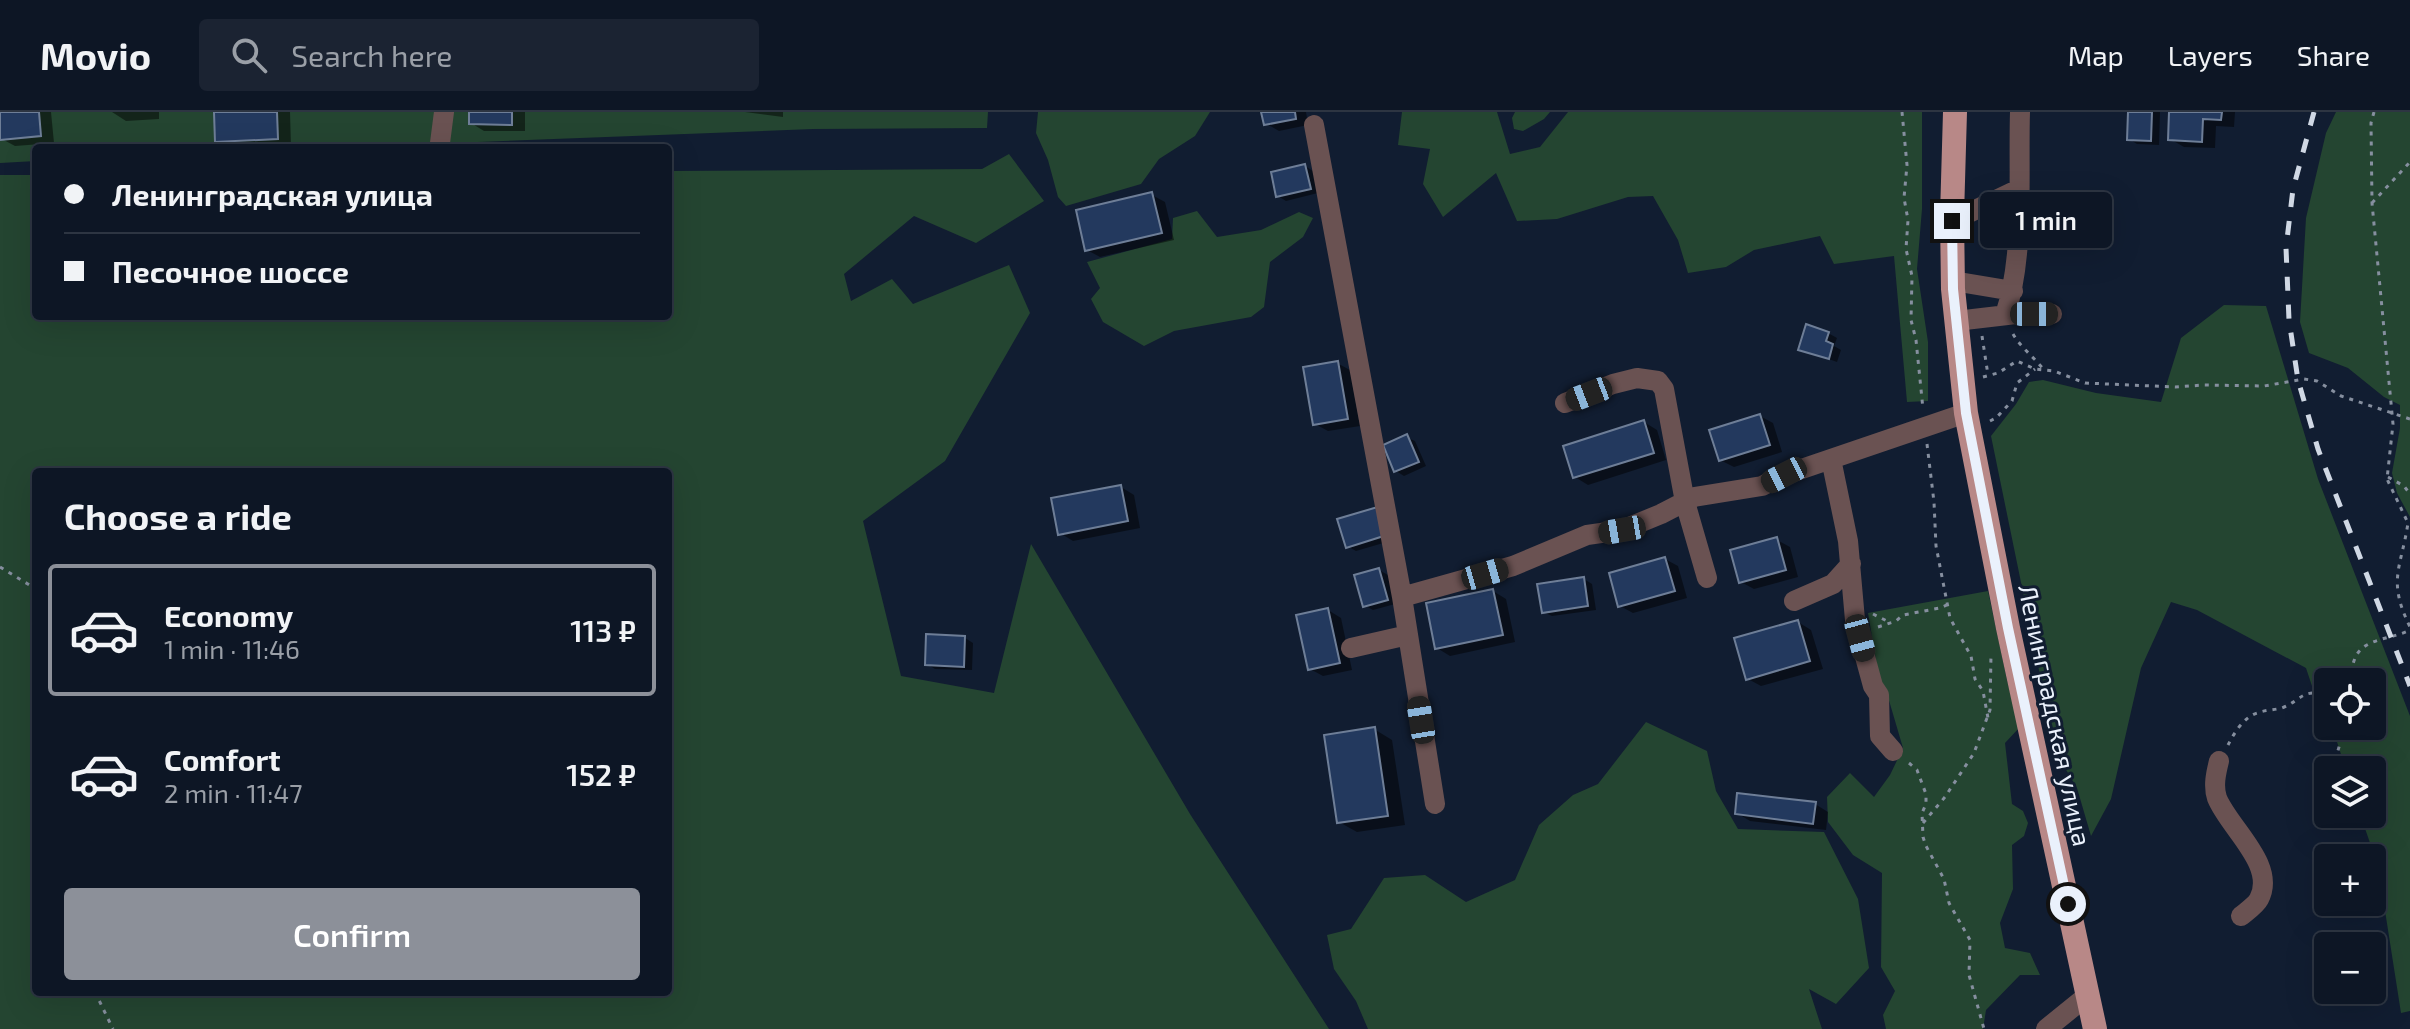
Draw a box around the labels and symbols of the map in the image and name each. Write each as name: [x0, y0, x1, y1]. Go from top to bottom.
callout: 1 min: [1980, 193, 2112, 249]
route end: [1934, 203, 1970, 239]
car: [2010, 302, 2058, 326]
car: [1562, 374, 1616, 414]
car: [1757, 453, 1811, 497]
car: [1596, 514, 1648, 546]
car: [1459, 556, 1511, 592]
street label: Ленинградская улица: [2012, 581, 2099, 849]
car: [1842, 612, 1878, 664]
car: [1405, 694, 1437, 746]
route start: [2050, 886, 2086, 922]

